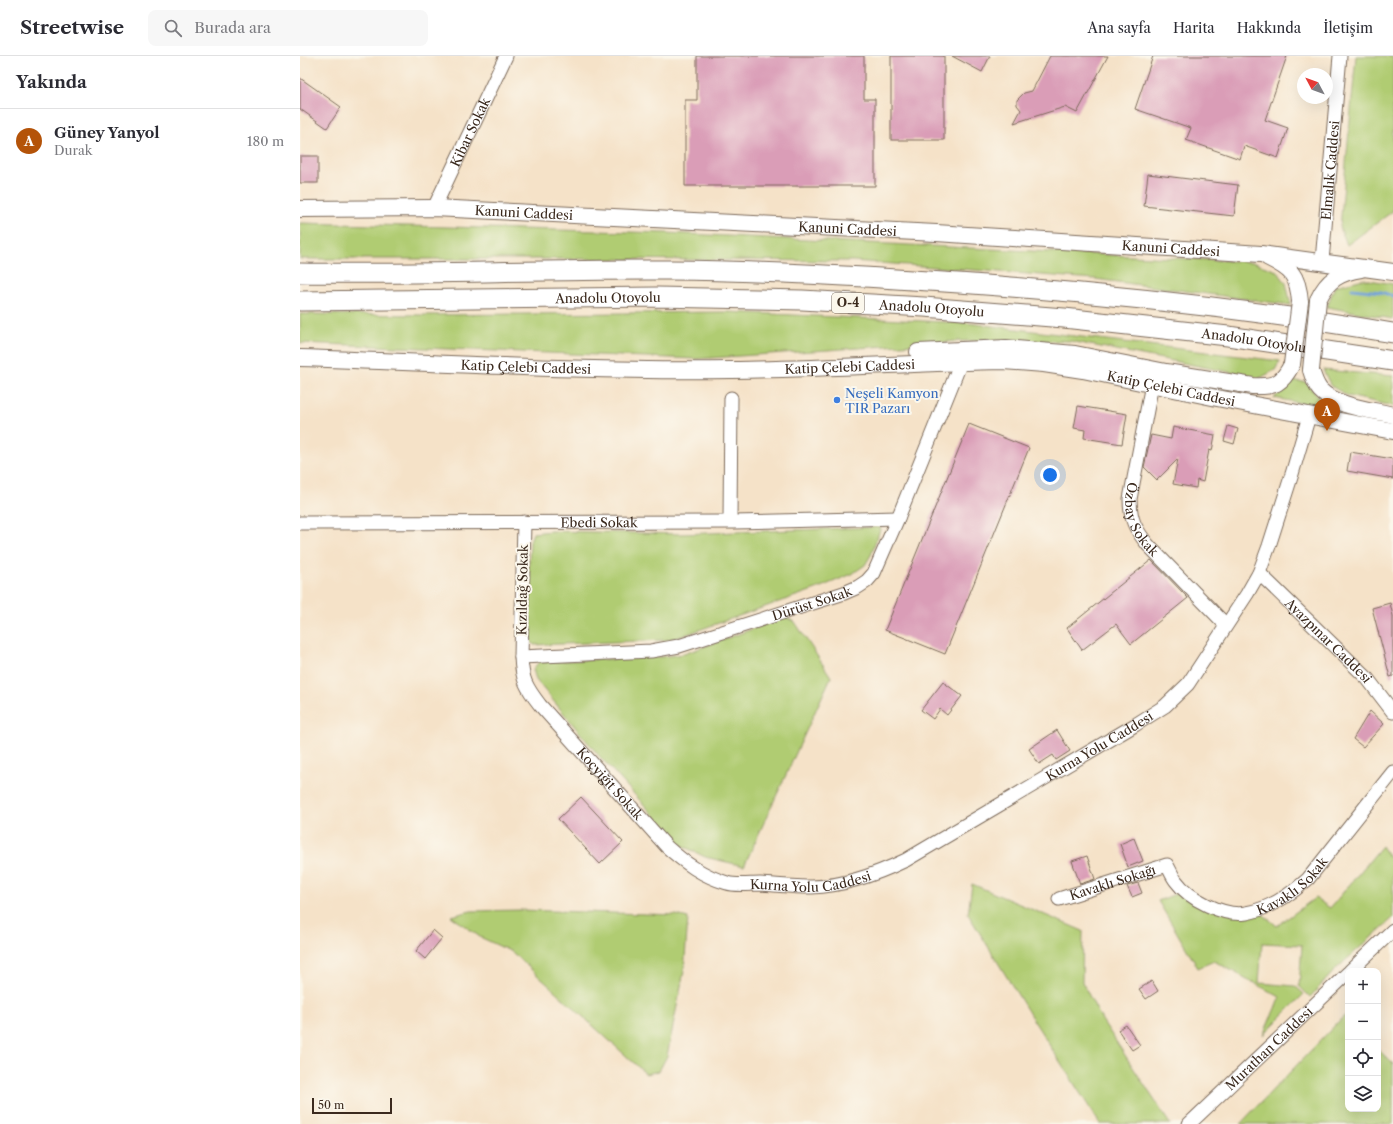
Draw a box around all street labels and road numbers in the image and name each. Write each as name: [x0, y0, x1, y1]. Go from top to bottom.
street label: Kibar Sokak: [447, 94, 493, 169]
street label: Elmalık Caddesi: [1318, 120, 1342, 221]
street label: Kanuni Caddesi: [474, 202, 573, 223]
street label: Kanuni Caddesi: [798, 218, 897, 239]
street label: Kanuni Caddesi: [1121, 237, 1221, 259]
street label: Anadolu Otoyolu: [554, 289, 661, 306]
road number: O-4: [832, 293, 864, 313]
street label: Anadolu Otoyolu: [878, 296, 985, 320]
street label: Anadolu Otoyolu: [1200, 325, 1307, 356]
street label: Katip Çelebi Caddesi: [460, 356, 591, 377]
street label: Katip Çelebi Caddesi: [784, 356, 915, 377]
street label: Katip Çelebi Caddesi: [1106, 367, 1237, 409]
street label: Özbay Sokak: [1122, 481, 1163, 560]
street label: Ebedi Sokak: [561, 514, 638, 530]
street label: Kızıldağ Sokak: [513, 544, 531, 636]
street label: Dürüst Sokak: [770, 583, 854, 624]
street label: Ayazpınar Caddesi: [1281, 594, 1376, 686]
street label: Kurna Yolu Caddesi: [1043, 708, 1156, 784]
street label: Koçyiğit Sokak: [574, 744, 647, 823]
street label: Kavaklı Sokak: [1254, 853, 1331, 918]
street label: Kavaklı Sokağı: [1067, 861, 1158, 903]
street label: Kurna Yolu Caddesi: [750, 867, 873, 895]
street label: Murathan Caddesi: [1222, 1003, 1316, 1093]

